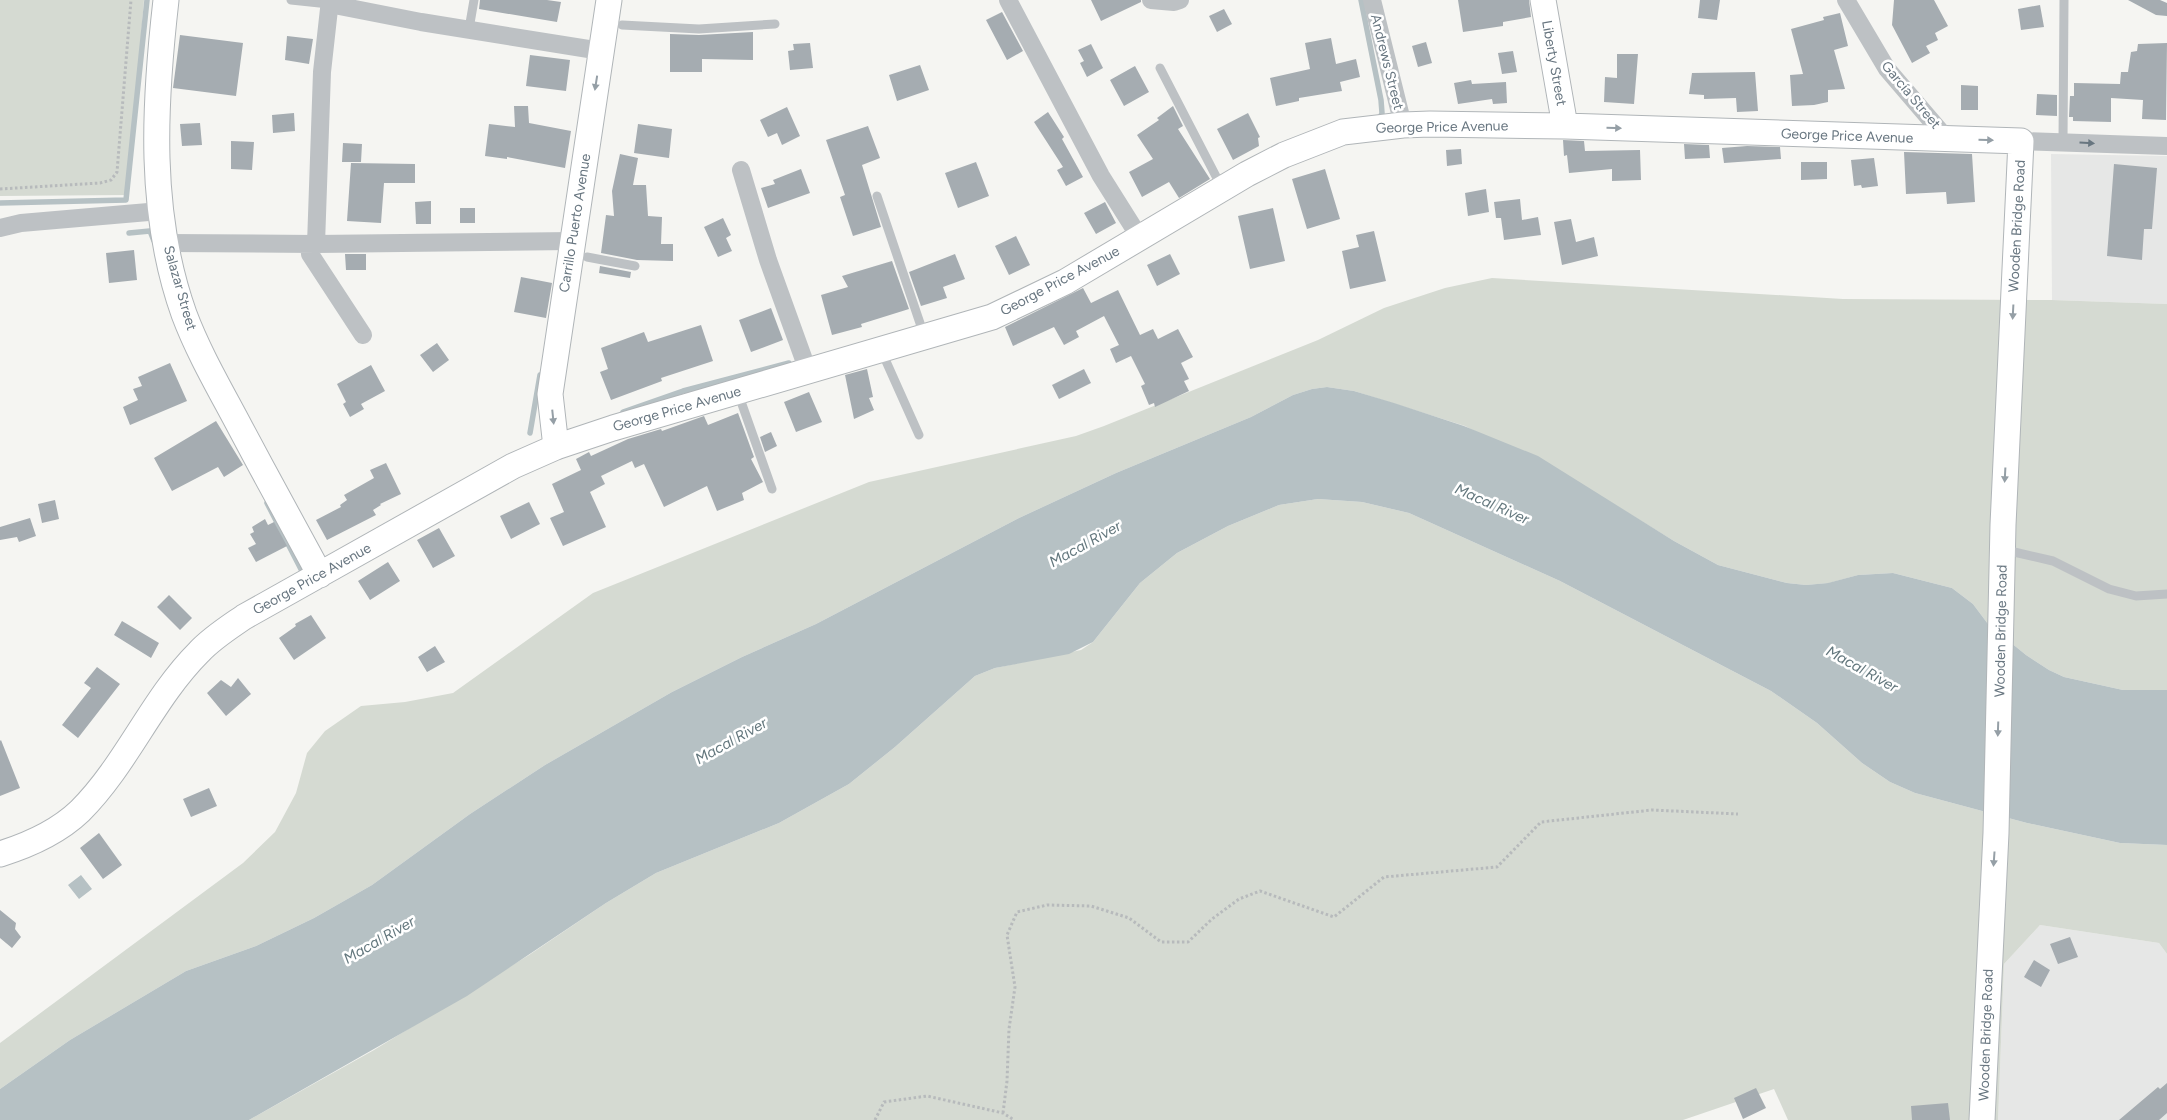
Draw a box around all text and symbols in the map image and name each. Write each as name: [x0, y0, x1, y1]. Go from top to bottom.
street label: Andrews Street: [1367, 12, 1407, 112]
street label: Liberty Street: [1538, 19, 1570, 107]
street label: García Street: [1878, 58, 1944, 132]
one-way arrow: [592, 75, 600, 91]
street label: George Price Avenue: [1376, 117, 1509, 137]
one-way arrow: [1606, 124, 1622, 132]
street label: George Price Avenue: [1780, 125, 1914, 147]
one-way arrow: [1978, 136, 1994, 144]
one-way arrow: [2079, 139, 2095, 147]
street label: Carrillo Puerto Avenue: [556, 152, 594, 294]
street label: Wooden Bridge Road: [2005, 159, 2029, 293]
street label: George Price Avenue: [998, 242, 1123, 320]
street label: Salazar Street: [160, 244, 200, 332]
one-way arrow: [2009, 305, 2017, 321]
street label: George Price Avenue: [611, 382, 743, 435]
one-way arrow: [549, 409, 557, 425]
one-way arrow: [2001, 467, 2009, 483]
water label: Macal River: [1452, 480, 1533, 529]
water label: Macal River: [1046, 516, 1125, 571]
street label: George Price Avenue: [250, 539, 374, 619]
street label: Wooden Bridge Road: [1991, 565, 2011, 697]
water label: Macal River: [1823, 642, 1902, 697]
water label: Macal River: [692, 713, 771, 768]
one-way arrow: [1994, 721, 2002, 737]
one-way arrow: [1990, 851, 1998, 867]
water label: Macal River: [340, 912, 419, 968]
street label: Wooden Bridge Road: [1975, 968, 1997, 1102]

